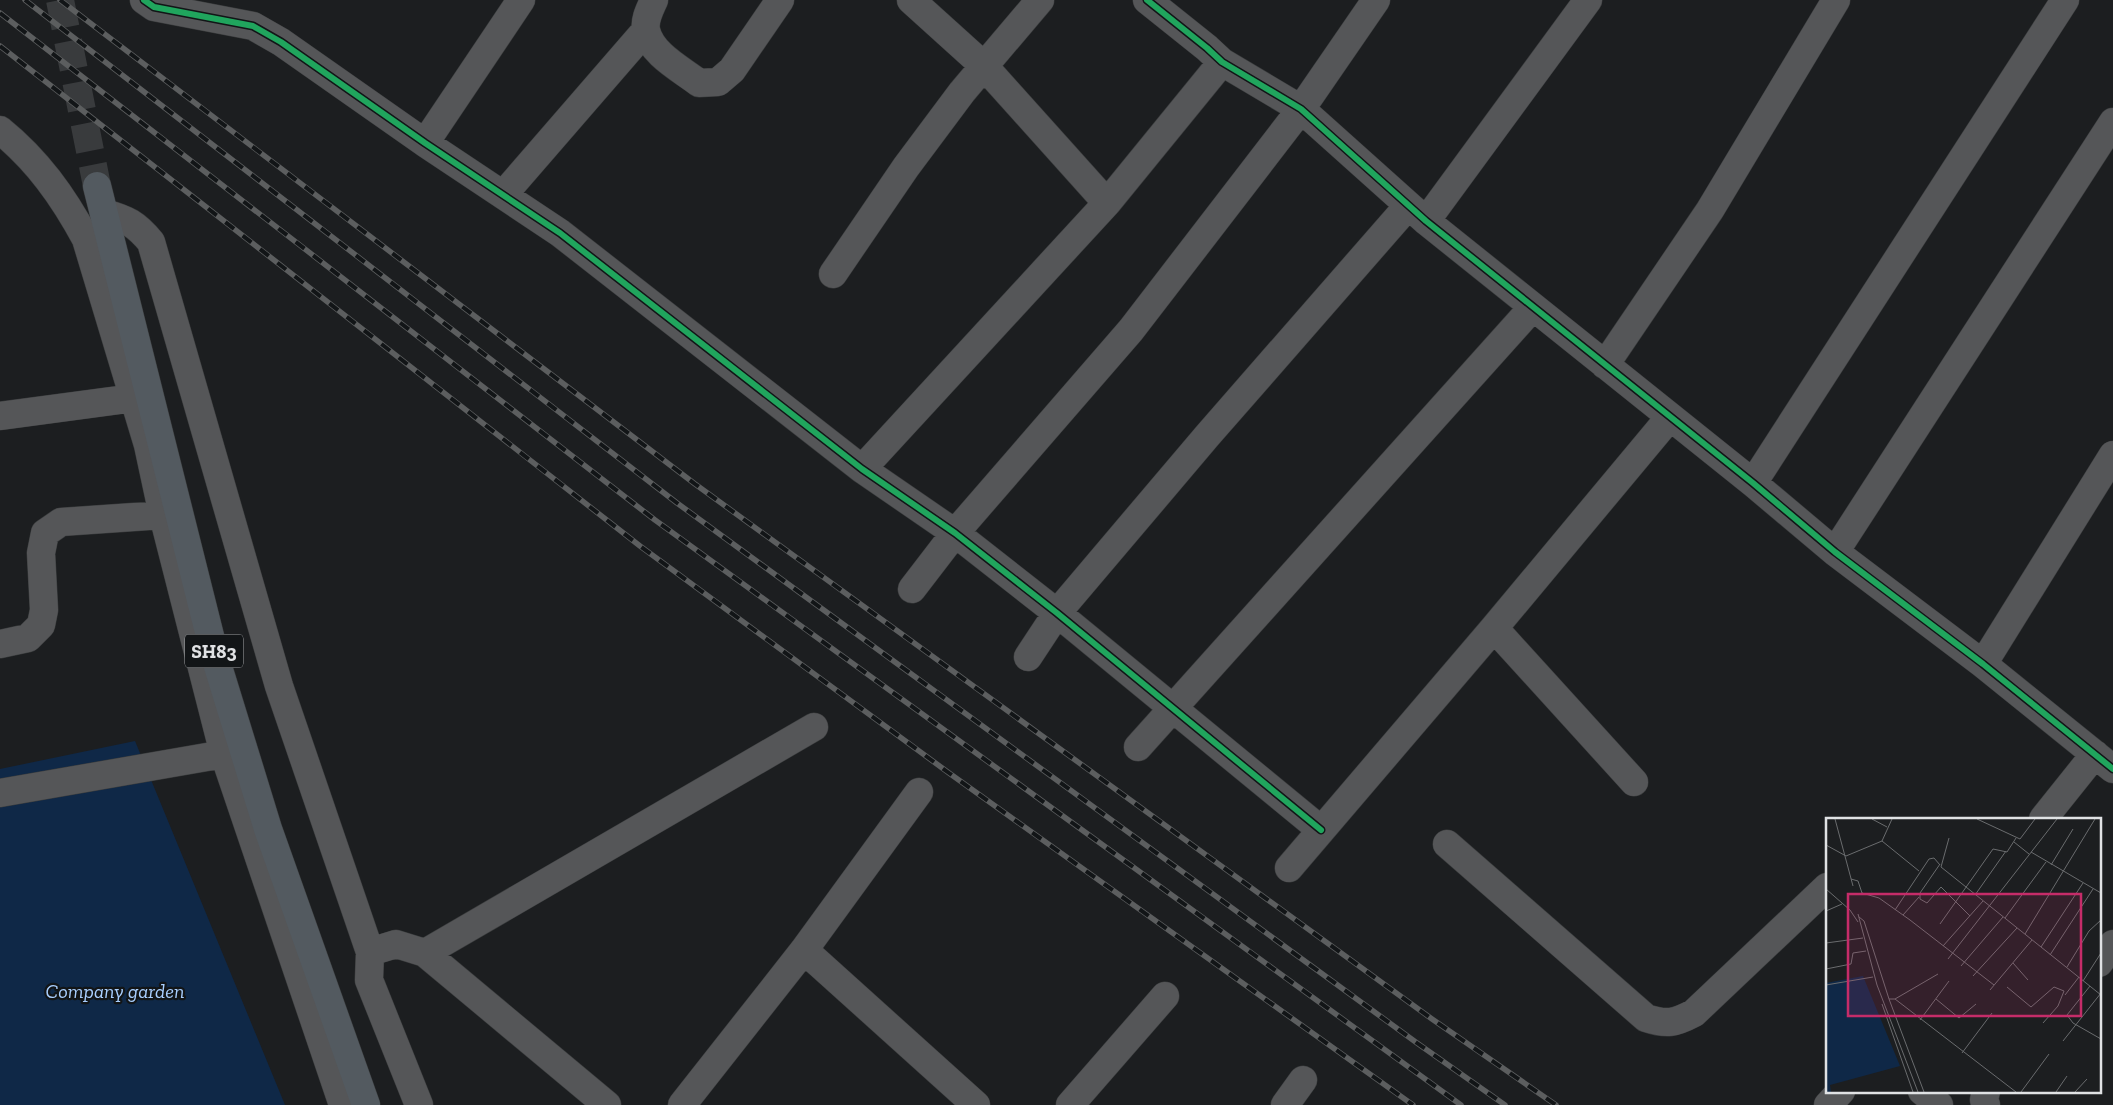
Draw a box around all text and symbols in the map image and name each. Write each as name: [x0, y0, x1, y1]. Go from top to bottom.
road number: SH83: [185, 634, 243, 668]
inset map: [1826, 818, 2100, 1092]
park label: Company garden: [46, 979, 184, 1003]

